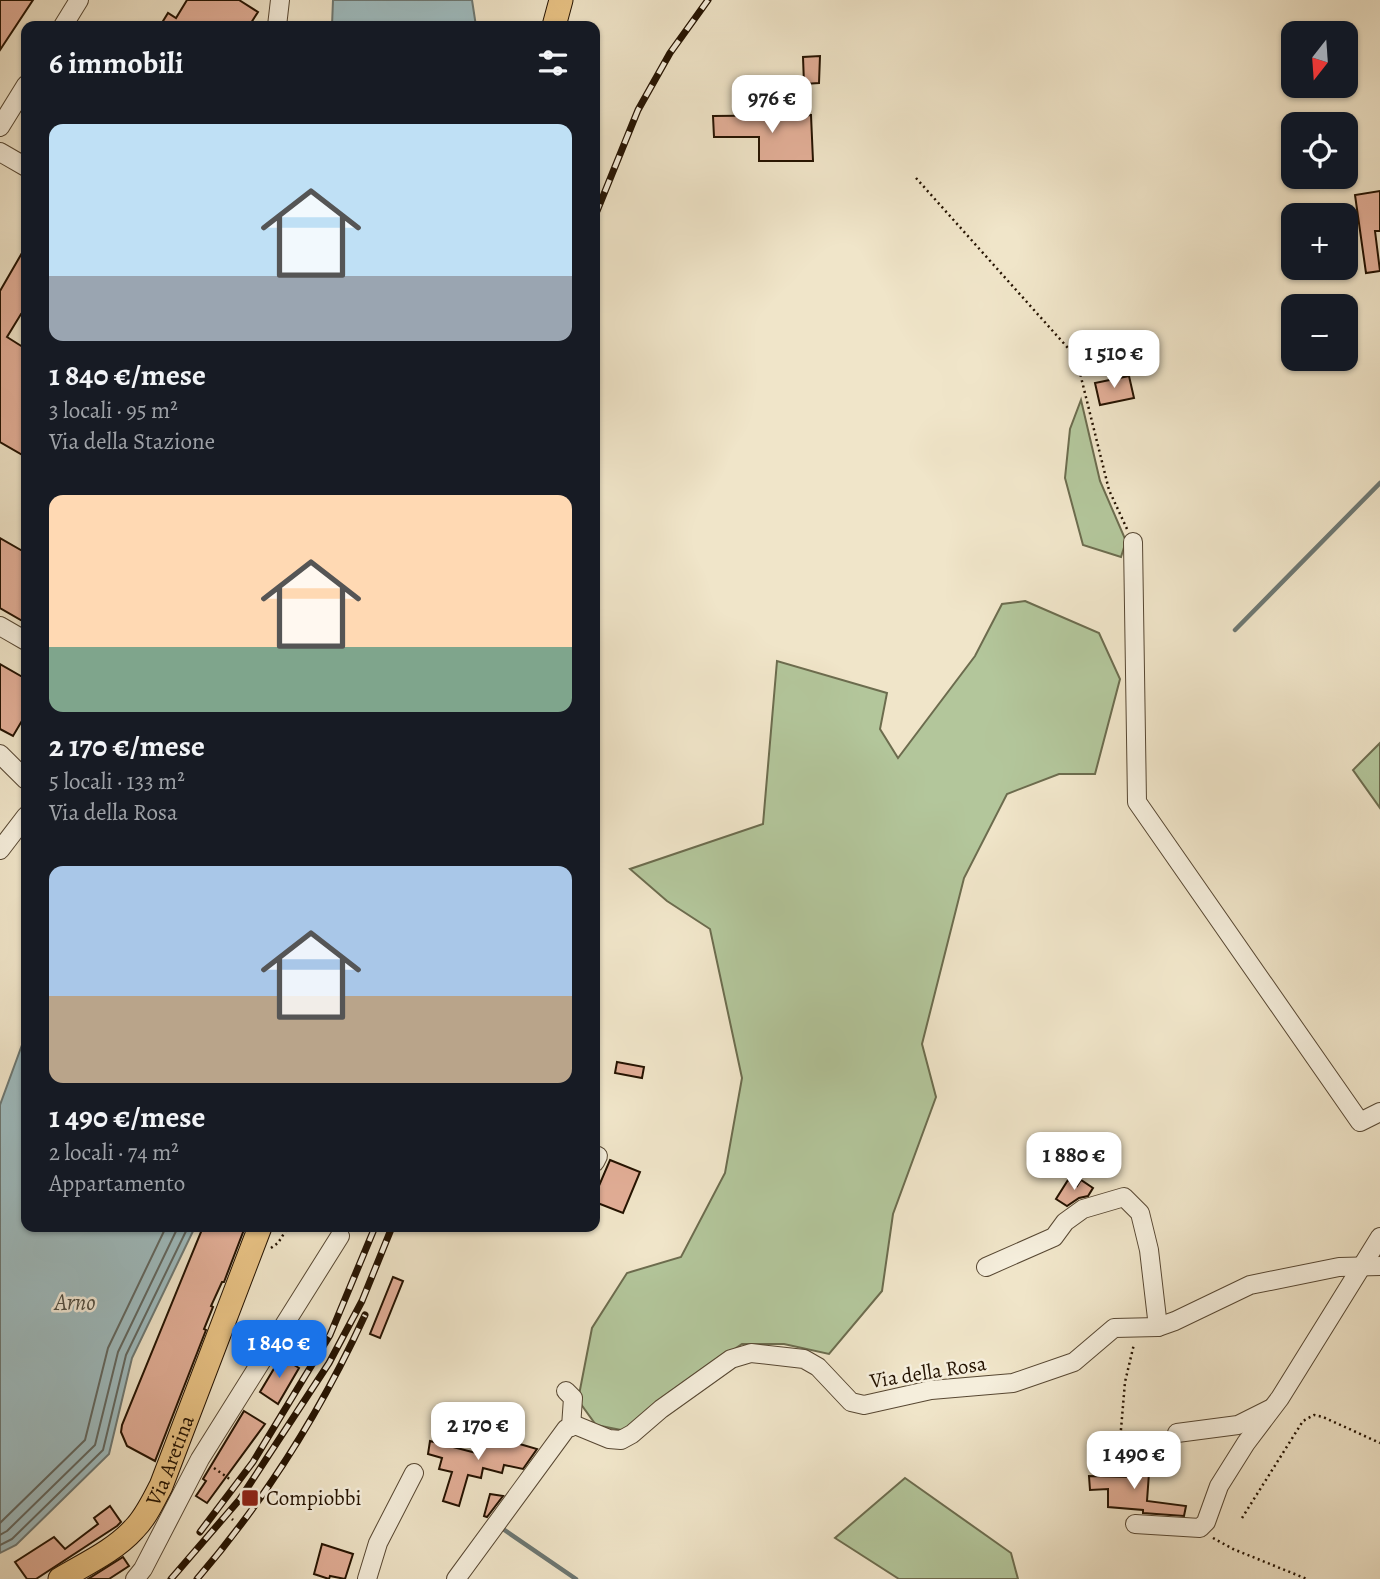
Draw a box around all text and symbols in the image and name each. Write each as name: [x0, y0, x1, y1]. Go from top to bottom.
north arrow: [1281, 21, 1358, 98]
map controls: [1281, 21, 1358, 371]
text: 6 immobili: [49, 43, 184, 83]
icon: filters: [534, 44, 572, 82]
pin: 976 €: [723, 76, 821, 135]
text: 976 €: [748, 82, 796, 113]
button: locate: [1281, 112, 1358, 189]
icon: home: [248, 170, 374, 296]
button: +: [1281, 203, 1358, 280]
button: −: [1281, 294, 1358, 371]
pin: 1 510 €: [1049, 330, 1179, 390]
text: 1 510 €: [1084, 337, 1144, 368]
text: 1 840 €/mese: [49, 355, 206, 395]
text: 3 locali · 95 m²: [49, 395, 178, 426]
text: Via della Stazione: [49, 426, 215, 457]
icon: home: [248, 541, 374, 667]
text: 2 170 €/mese: [49, 726, 205, 766]
text: 5 locali · 133 m²: [49, 766, 185, 797]
text: Via della Rosa: [49, 797, 178, 828]
icon: home: [248, 912, 374, 1038]
text: 1 490 €/mese: [49, 1097, 205, 1137]
pin: 1 880 €: [1009, 1132, 1139, 1192]
text: 2 locali · 74 m²: [49, 1137, 179, 1168]
text: 1 880 €: [1042, 1139, 1106, 1170]
text: Appartamento: [49, 1168, 185, 1199]
water label: Arno: [53, 1287, 96, 1318]
pin: 1 840 €: [214, 1320, 344, 1380]
text: 1 840 €: [248, 1327, 310, 1358]
street label: Via della Rosa: [867, 1349, 988, 1395]
pin: 2 170 €: [413, 1402, 543, 1462]
text: 2 170 €: [447, 1409, 509, 1440]
street label: Via Aretina: [139, 1411, 201, 1511]
pin: 1 490 €: [1069, 1432, 1199, 1491]
text: 1 490 €: [1103, 1438, 1165, 1469]
place label: Compiobbi: [266, 1484, 361, 1512]
marker: Compiobbi: [240, 1488, 260, 1508]

